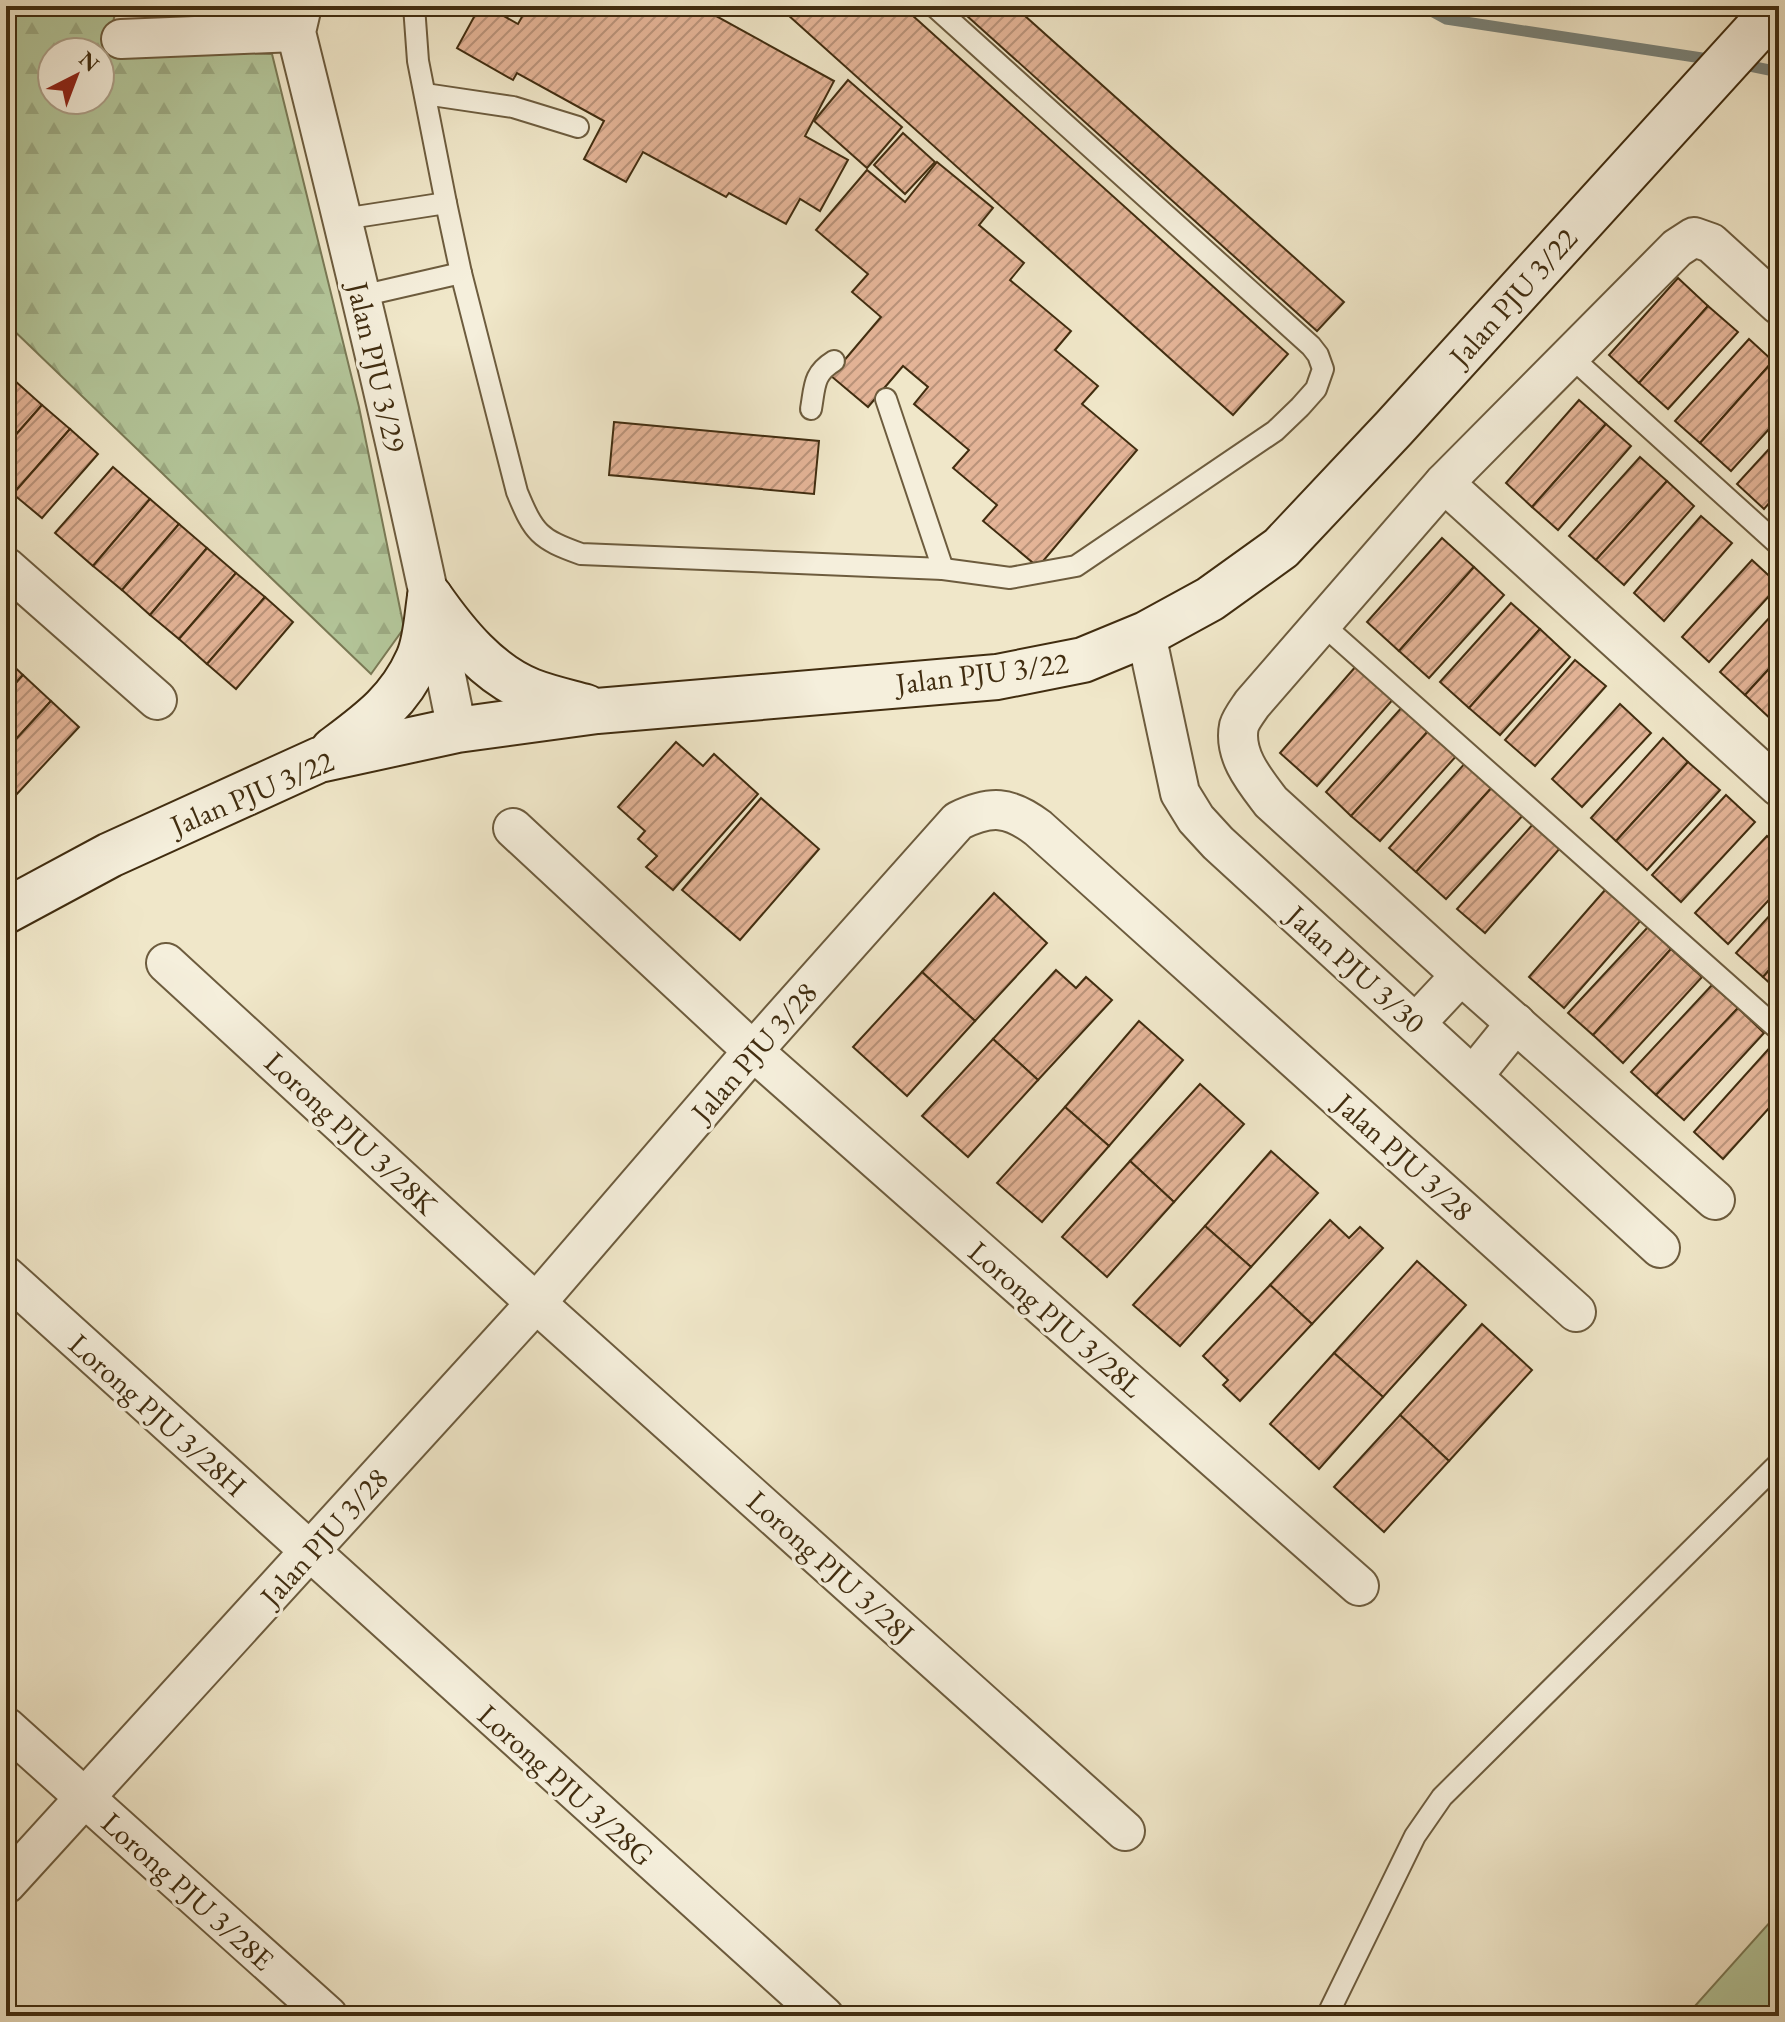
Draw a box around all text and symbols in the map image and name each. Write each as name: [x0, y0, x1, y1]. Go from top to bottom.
north arrow: [36, 36, 116, 116]
text: N: [73, 45, 106, 78]
street label: Jalan PJU 3/22: [1439, 219, 1586, 377]
street label: Jalan PJU 3/29: [338, 275, 415, 456]
street label: Jalan PJU 3/22: [891, 643, 1071, 703]
street label: Jalan PJU 3/22: [162, 741, 340, 846]
street label: Jalan PJU 3/30: [1276, 895, 1433, 1041]
street label: Jalan PJU 3/28: [680, 974, 826, 1132]
street label: Lorong PJU 3/28K: [256, 1043, 446, 1224]
street label: Jalan PJU 3/28: [1324, 1083, 1481, 1229]
street label: Lorong PJU 3/28L: [960, 1232, 1152, 1406]
street label: Lorong PJU 3/28H: [61, 1325, 255, 1505]
street label: Jalan PJU 3/28: [250, 1460, 396, 1617]
street label: Lorong PJU 3/28J: [739, 1481, 923, 1653]
street label: Lorong PJU 3/28G: [470, 1696, 662, 1874]
street label: Lorong PJU 3/28E: [94, 1803, 283, 1979]

